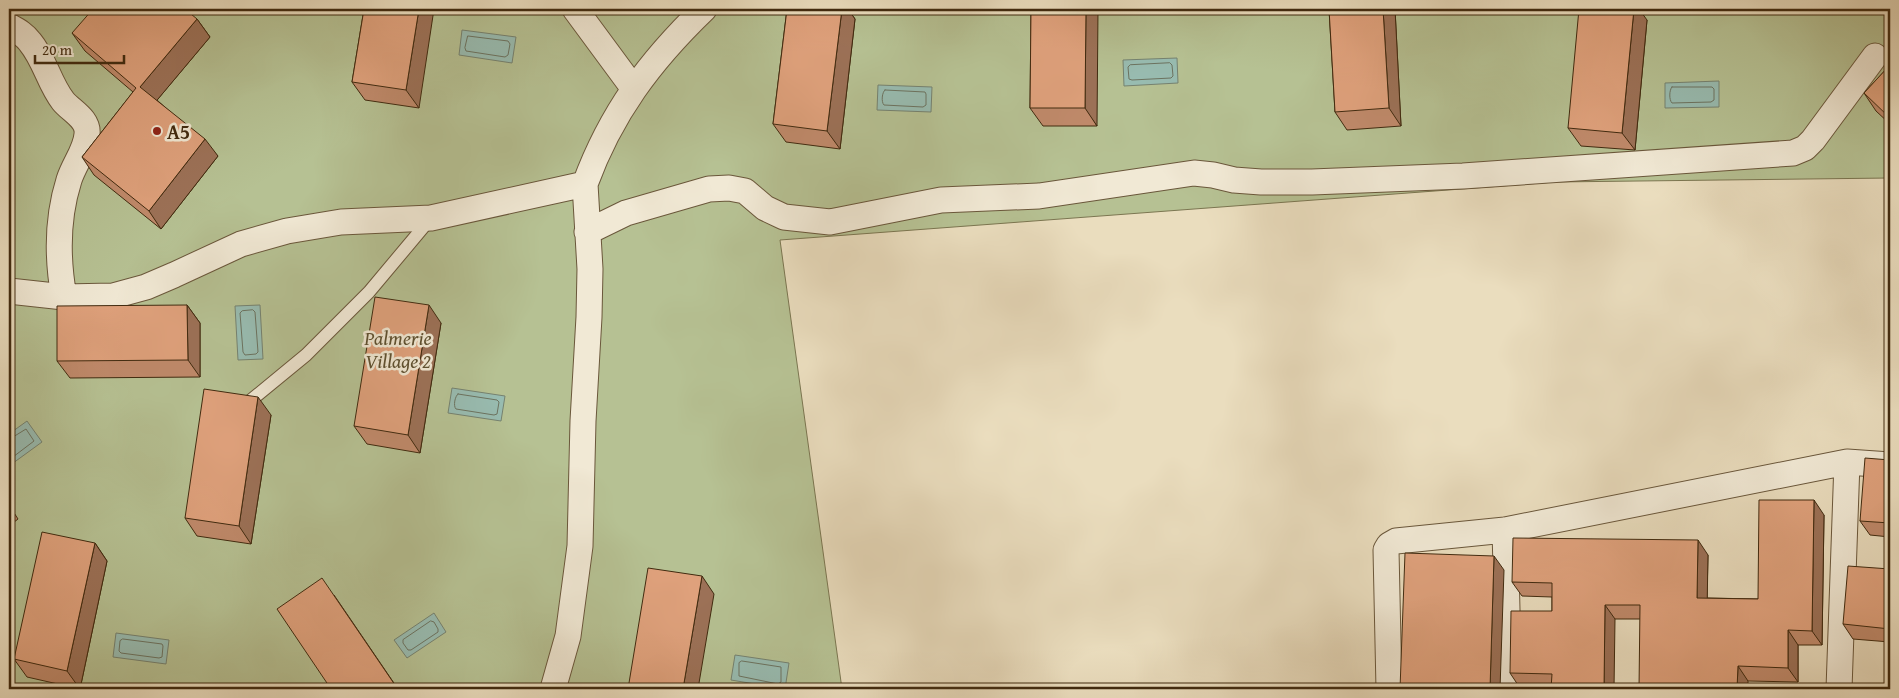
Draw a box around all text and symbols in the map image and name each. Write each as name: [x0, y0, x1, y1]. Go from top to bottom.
scale bar: [35, 32, 124, 64]
text: 20 m: [42, 39, 73, 60]
place label: A5: [167, 117, 190, 146]
marker: A5: [151, 125, 163, 137]
park label: Palmerie Village 2: [363, 323, 432, 375]

